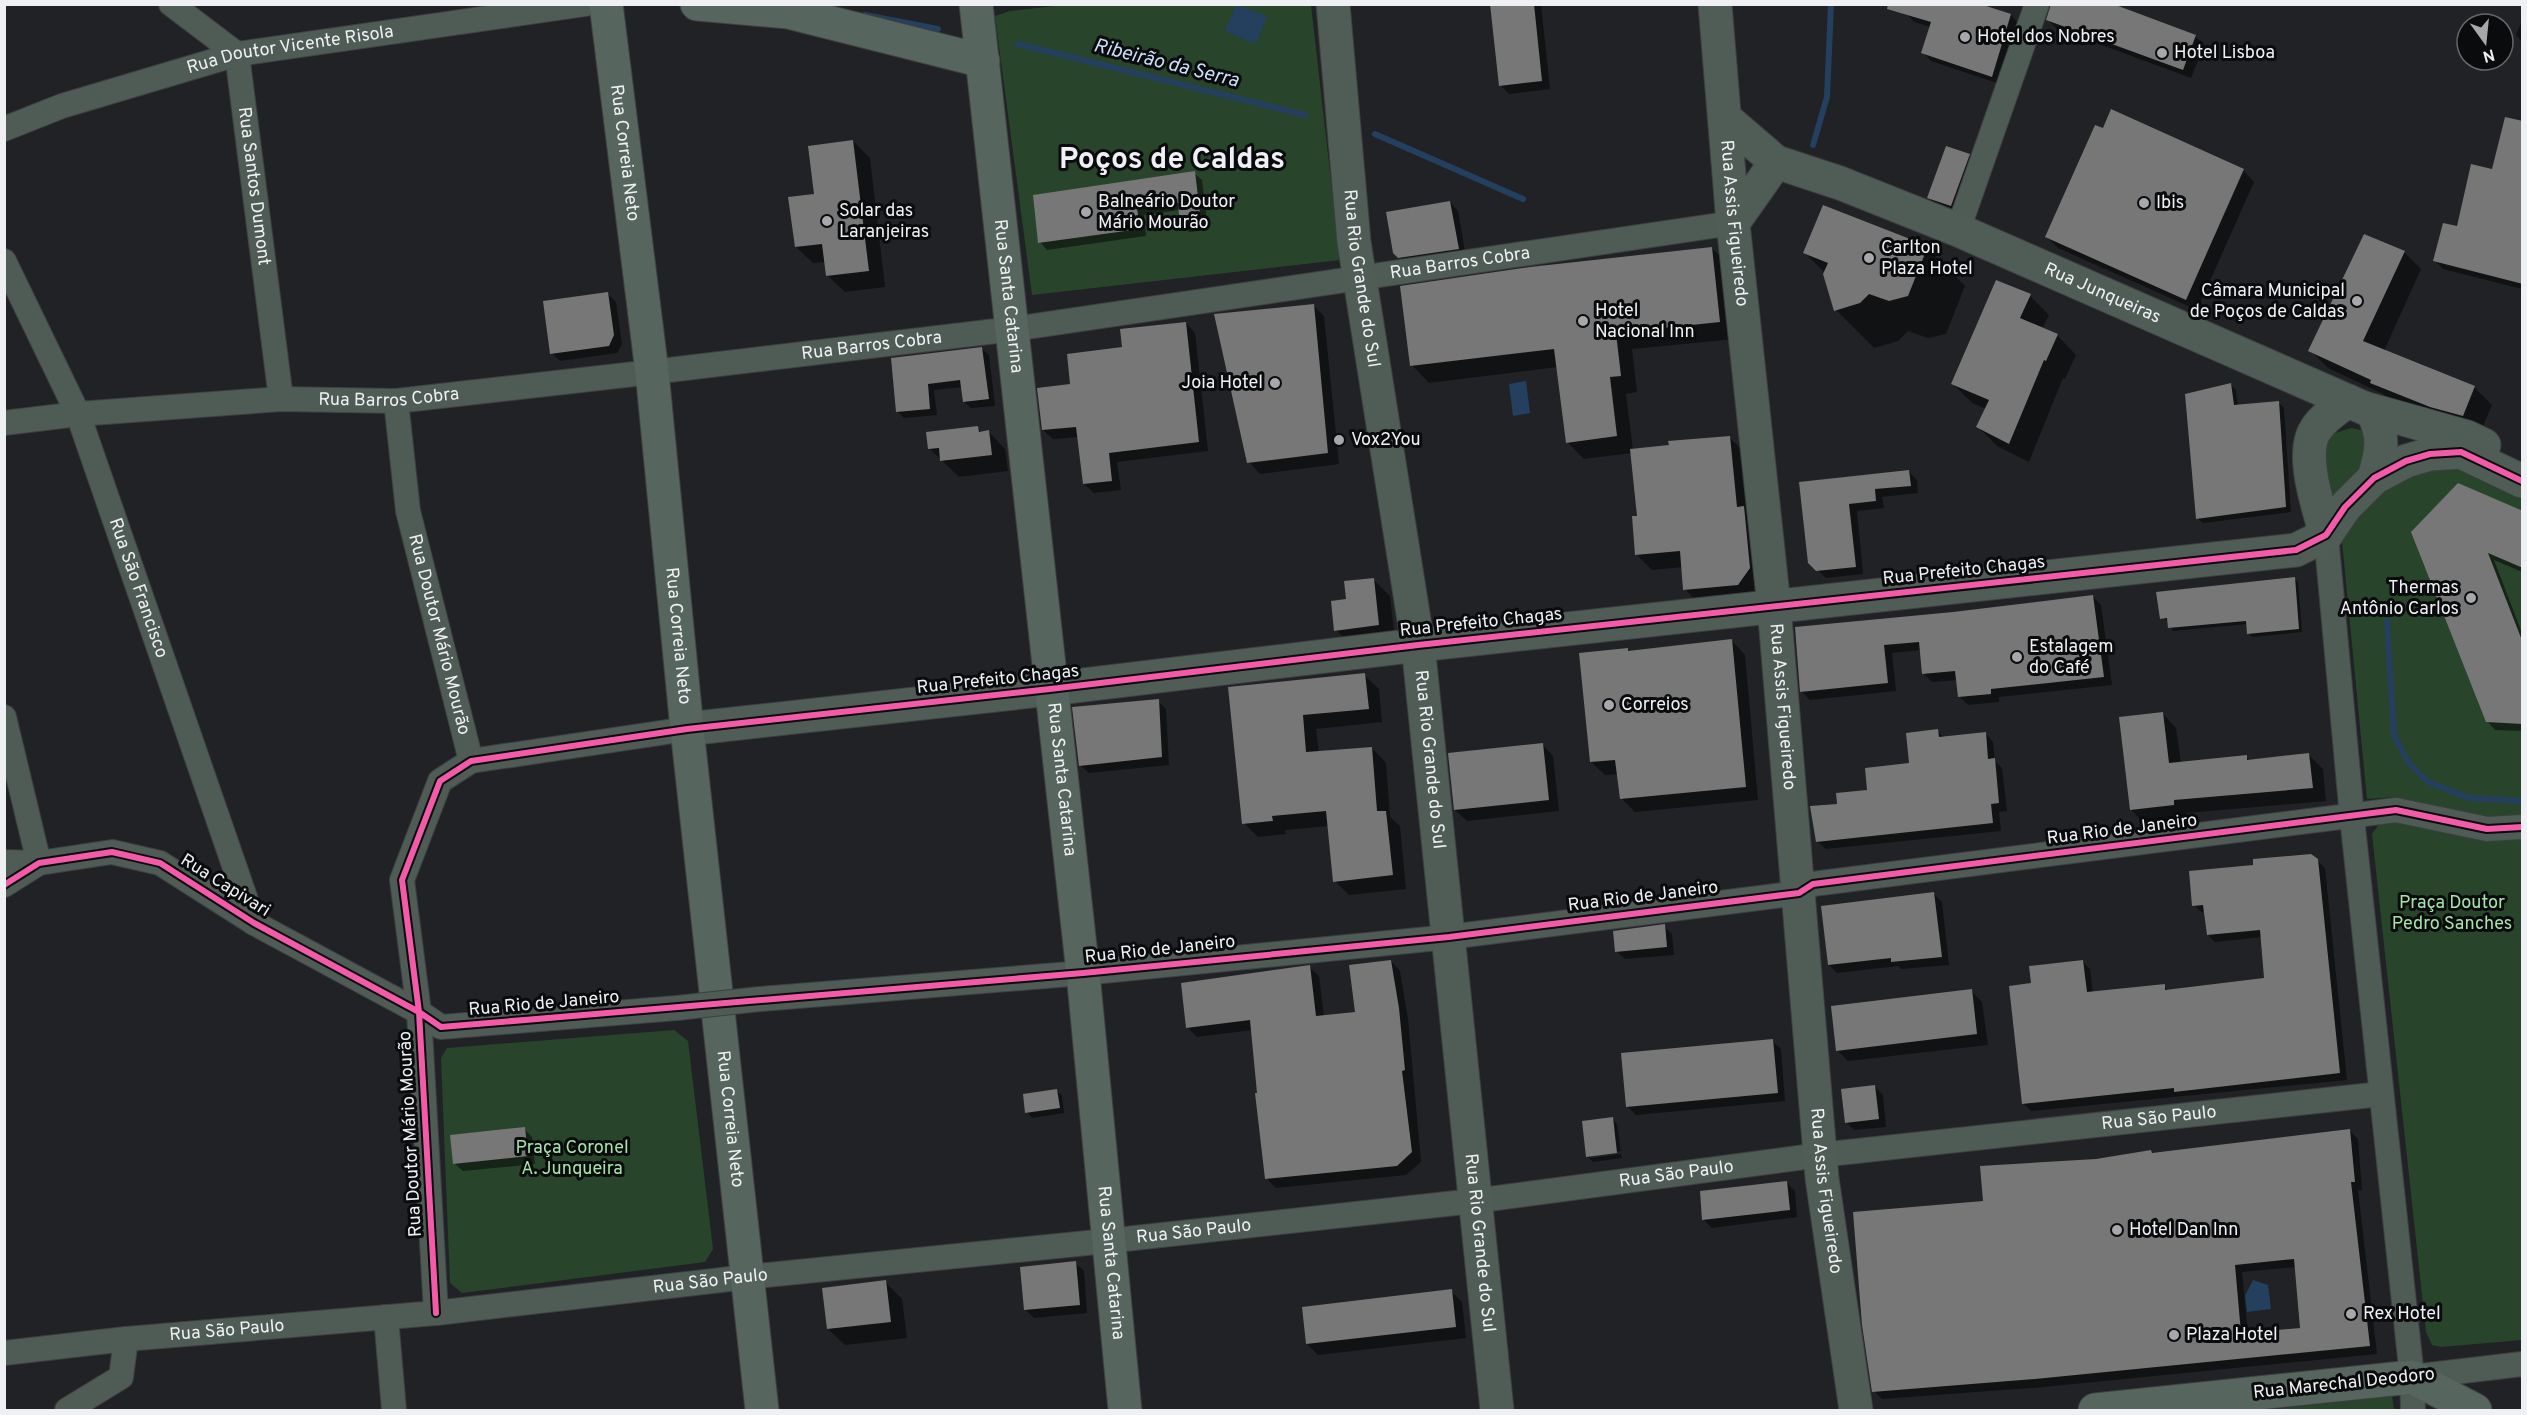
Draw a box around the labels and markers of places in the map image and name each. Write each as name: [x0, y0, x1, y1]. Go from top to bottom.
place label: Hotel dos Nobres: [1977, 26, 2115, 49]
marker: Hotel dos Nobres: [1958, 30, 1972, 44]
place label: Hotel Lisboa: [2174, 42, 2275, 65]
marker: Hotel Lisboa: [2155, 46, 2169, 60]
place label: Balneário Doutor Mário Mourão: [1098, 191, 1235, 235]
place label: Ibis: [2156, 192, 2184, 215]
marker: Ibis: [2137, 196, 2151, 210]
place label: Solar das Laranjeiras: [839, 200, 929, 244]
marker: Balneário Doutor Mário Mourão: [1079, 205, 1093, 219]
marker: Solar das Laranjeiras: [820, 214, 834, 228]
place label: Carlton Plaza Hotel: [1881, 237, 1973, 281]
marker: Carlton Plaza Hotel: [1862, 251, 1876, 265]
place label: Câmara Municipal de Poços de Caldas: [2190, 280, 2345, 324]
marker: Câmara Municipal de Poços de Caldas: [2350, 294, 2364, 308]
place label: Hotel Nacional Inn: [1595, 300, 1695, 344]
marker: Hotel Nacional Inn: [1576, 314, 1590, 328]
place label: Joia Hotel: [1181, 372, 1263, 395]
marker: Joia Hotel: [1268, 376, 1282, 390]
place label: Vox2You: [1351, 429, 1421, 452]
marker: Vox2You: [1332, 433, 1346, 447]
place label: Thermas Antônio Carlos: [2340, 577, 2459, 621]
marker: Thermas Antônio Carlos: [2464, 591, 2478, 605]
place label: Estalagem do Café: [2029, 636, 2113, 680]
marker: Estalagem do Café: [2010, 650, 2024, 664]
place label: Correios: [1621, 694, 1689, 717]
marker: Correios: [1602, 698, 1616, 712]
place label: Hotel Dan Inn: [2129, 1219, 2238, 1242]
marker: Hotel Dan Inn: [2110, 1223, 2124, 1237]
place label: Rex Hotel: [2363, 1303, 2441, 1326]
marker: Rex Hotel: [2344, 1307, 2358, 1321]
place label: Plaza Hotel: [2186, 1324, 2278, 1347]
marker: Plaza Hotel: [2167, 1328, 2181, 1342]

